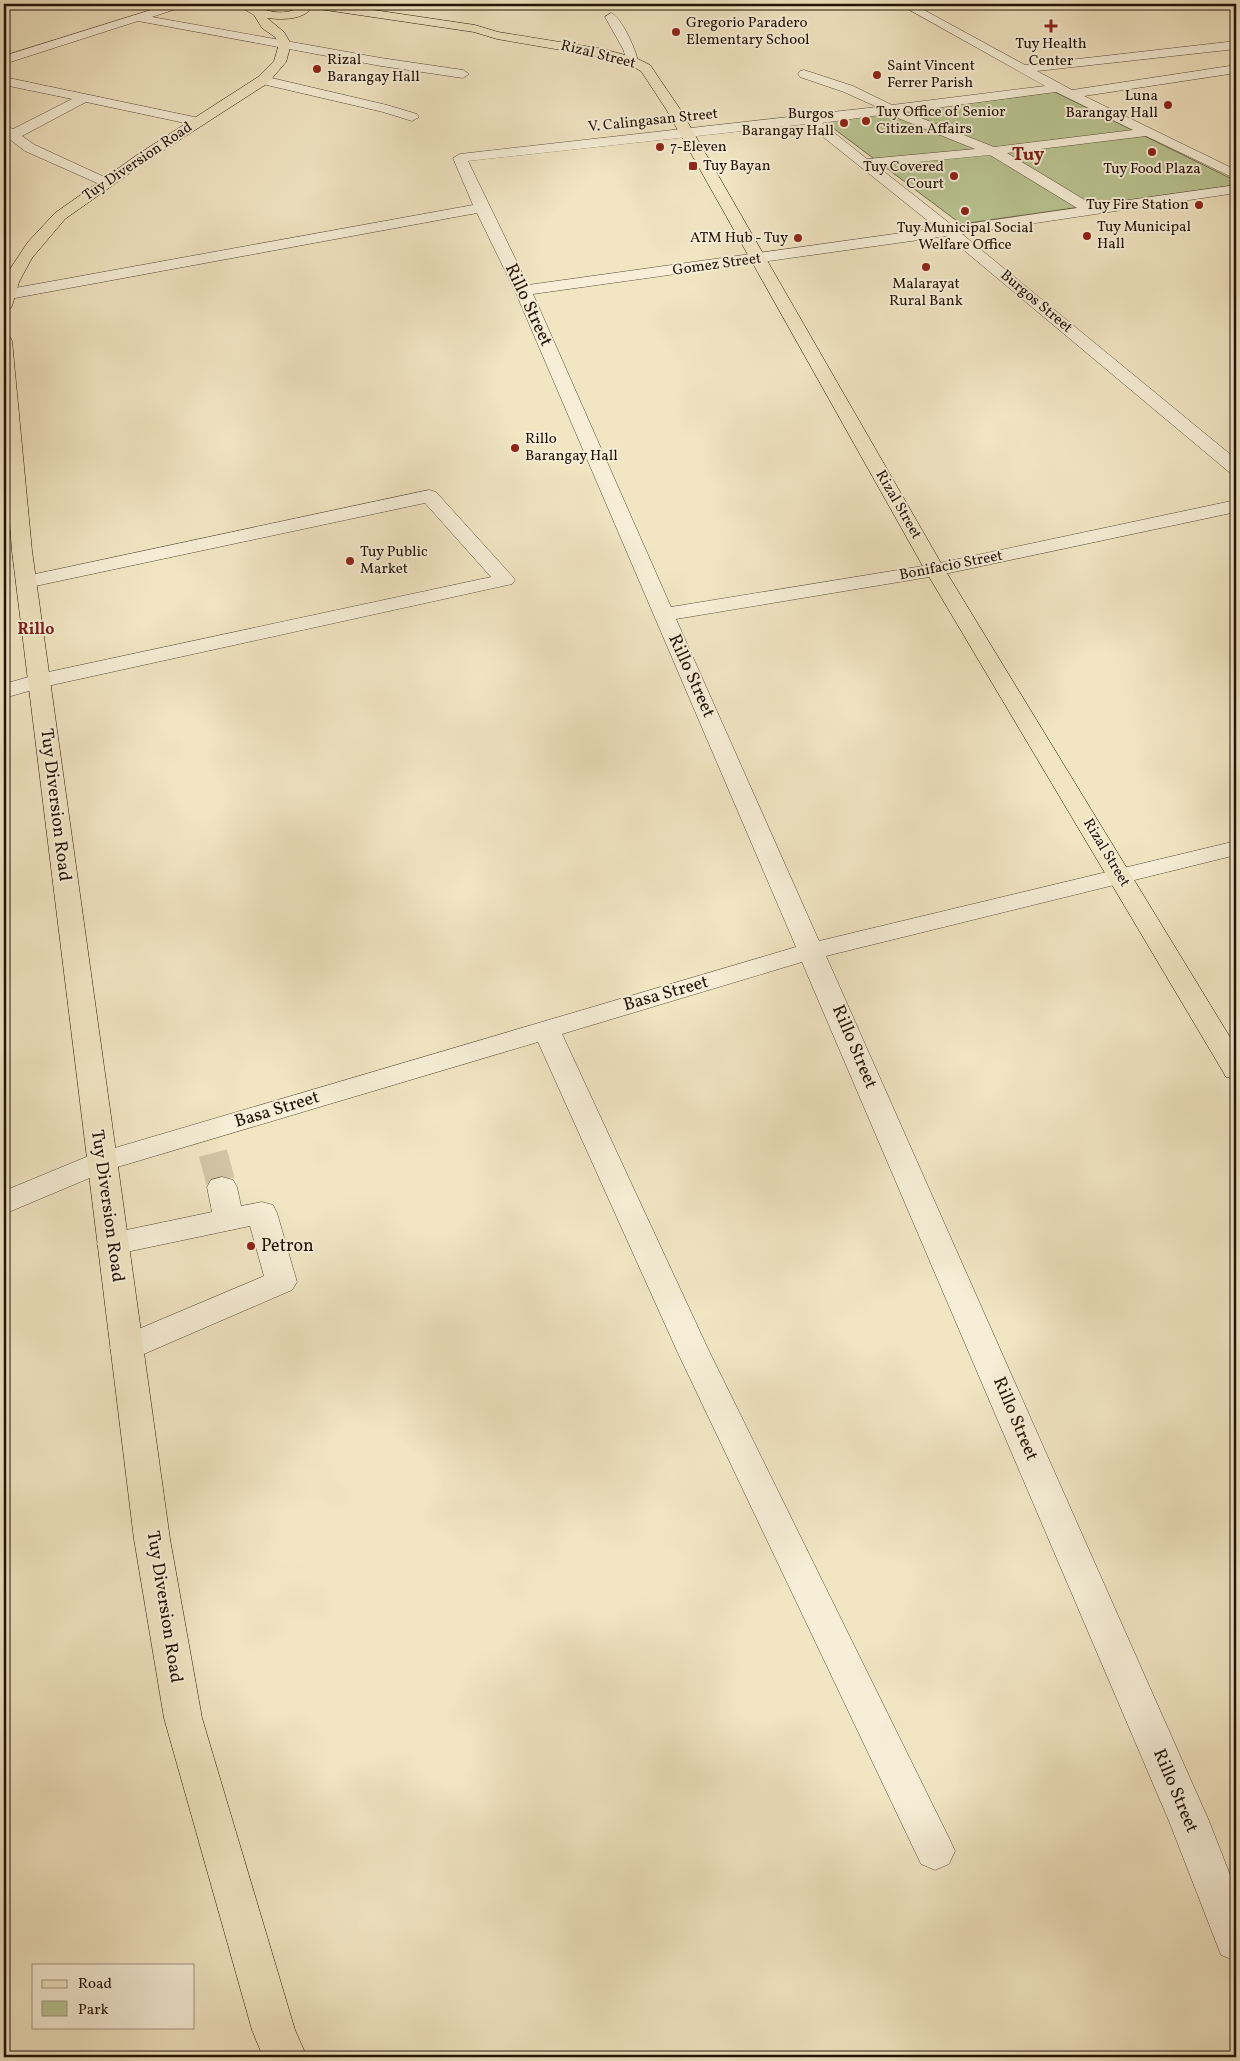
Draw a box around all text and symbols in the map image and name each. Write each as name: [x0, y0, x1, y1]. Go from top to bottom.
place label: Gregorio Paradero Elementary School: [686, 13, 809, 51]
marker: Tuy Health Center: [1044, 19, 1058, 33]
marker: Gregorio Paradero Elementary School: [670, 26, 682, 38]
place label: Tuy Health Center: [1015, 34, 1087, 72]
street label: Rizal Street: [558, 36, 638, 74]
place label: Rizal Barangay Hall: [327, 50, 420, 88]
place label: Saint Vincent Ferrer Parish: [887, 56, 975, 94]
marker: Rizal Barangay Hall: [311, 63, 323, 75]
marker: Saint Vincent Ferrer Parish: [871, 69, 883, 81]
place label: Luna Barangay Hall: [1065, 86, 1158, 124]
marker: Luna Barangay Hall: [1162, 99, 1174, 111]
place label: Tuy Office of Senior Citizen Affairs: [876, 102, 1005, 140]
street label: V. Calingasan Street: [587, 104, 719, 138]
place label: Burgos Barangay Hall: [741, 104, 834, 142]
marker: Tuy Office of Senior Citizen Affairs: [860, 115, 872, 127]
street label: Tuy Diversion Road: [79, 117, 197, 207]
marker: Burgos Barangay Hall: [838, 117, 850, 129]
place label: 7-Eleven: [670, 137, 727, 158]
marker: 7-Eleven: [654, 141, 666, 153]
district label: Tuy: [1012, 142, 1045, 168]
marker: Tuy Food Plaza: [1146, 146, 1158, 158]
place label: Tuy Bayan: [703, 156, 771, 177]
place label: Tuy Covered Court: [863, 157, 944, 195]
place label: Tuy Food Plaza: [1103, 159, 1201, 180]
marker: Tuy Bayan: [687, 160, 699, 172]
marker: Tuy Covered Court: [948, 170, 960, 182]
place label: Tuy Fire Station: [1086, 195, 1189, 216]
marker: Tuy Fire Station: [1193, 199, 1205, 211]
marker: Tuy Municipal Social Welfare Office: [959, 205, 971, 217]
place label: Tuy Municipal Hall: [1097, 217, 1191, 255]
place label: Tuy Municipal Social Welfare Office: [897, 218, 1033, 256]
place label: ATM Hub - Tuy: [690, 228, 788, 249]
marker: Tuy Municipal Hall: [1081, 230, 1093, 242]
marker: ATM Hub - Tuy: [792, 232, 804, 244]
street label: Gomez Street: [671, 248, 763, 282]
street label: Rillo Street: [498, 259, 558, 351]
marker: Malarayat Rural Bank: [920, 261, 932, 273]
street label: Burgos Street: [995, 266, 1077, 338]
place label: Malarayat Rural Bank: [889, 274, 963, 312]
place label: Rillo Barangay Hall: [525, 429, 618, 467]
marker: Rillo Barangay Hall: [509, 442, 521, 454]
street label: Rizal Street: [870, 467, 926, 543]
place label: Tuy Public Market: [360, 542, 428, 580]
street label: Bonifacio Street: [897, 546, 1005, 586]
marker: Tuy Public Market: [344, 555, 356, 567]
district label: Rillo: [18, 619, 54, 641]
street label: Rillo Street: [662, 630, 720, 722]
street label: Tuy Diversion Road: [33, 727, 77, 883]
street label: Rizal Street: [1077, 815, 1135, 891]
street label: Basa Street: [620, 970, 712, 1018]
street label: Rillo Street: [825, 1001, 883, 1093]
street label: Basa Street: [231, 1085, 323, 1135]
street label: Tuy Diversion Road: [84, 1128, 130, 1284]
place label: Petron: [261, 1234, 314, 1259]
marker: Petron: [245, 1240, 257, 1252]
street label: Rillo Street: [986, 1373, 1044, 1465]
street label: Tuy Diversion Road: [140, 1529, 188, 1685]
street label: Rillo Street: [1146, 1745, 1204, 1837]
legend: [32, 1964, 195, 2028]
text: Road: [78, 1974, 112, 1995]
text: Park: [78, 2000, 109, 2021]

